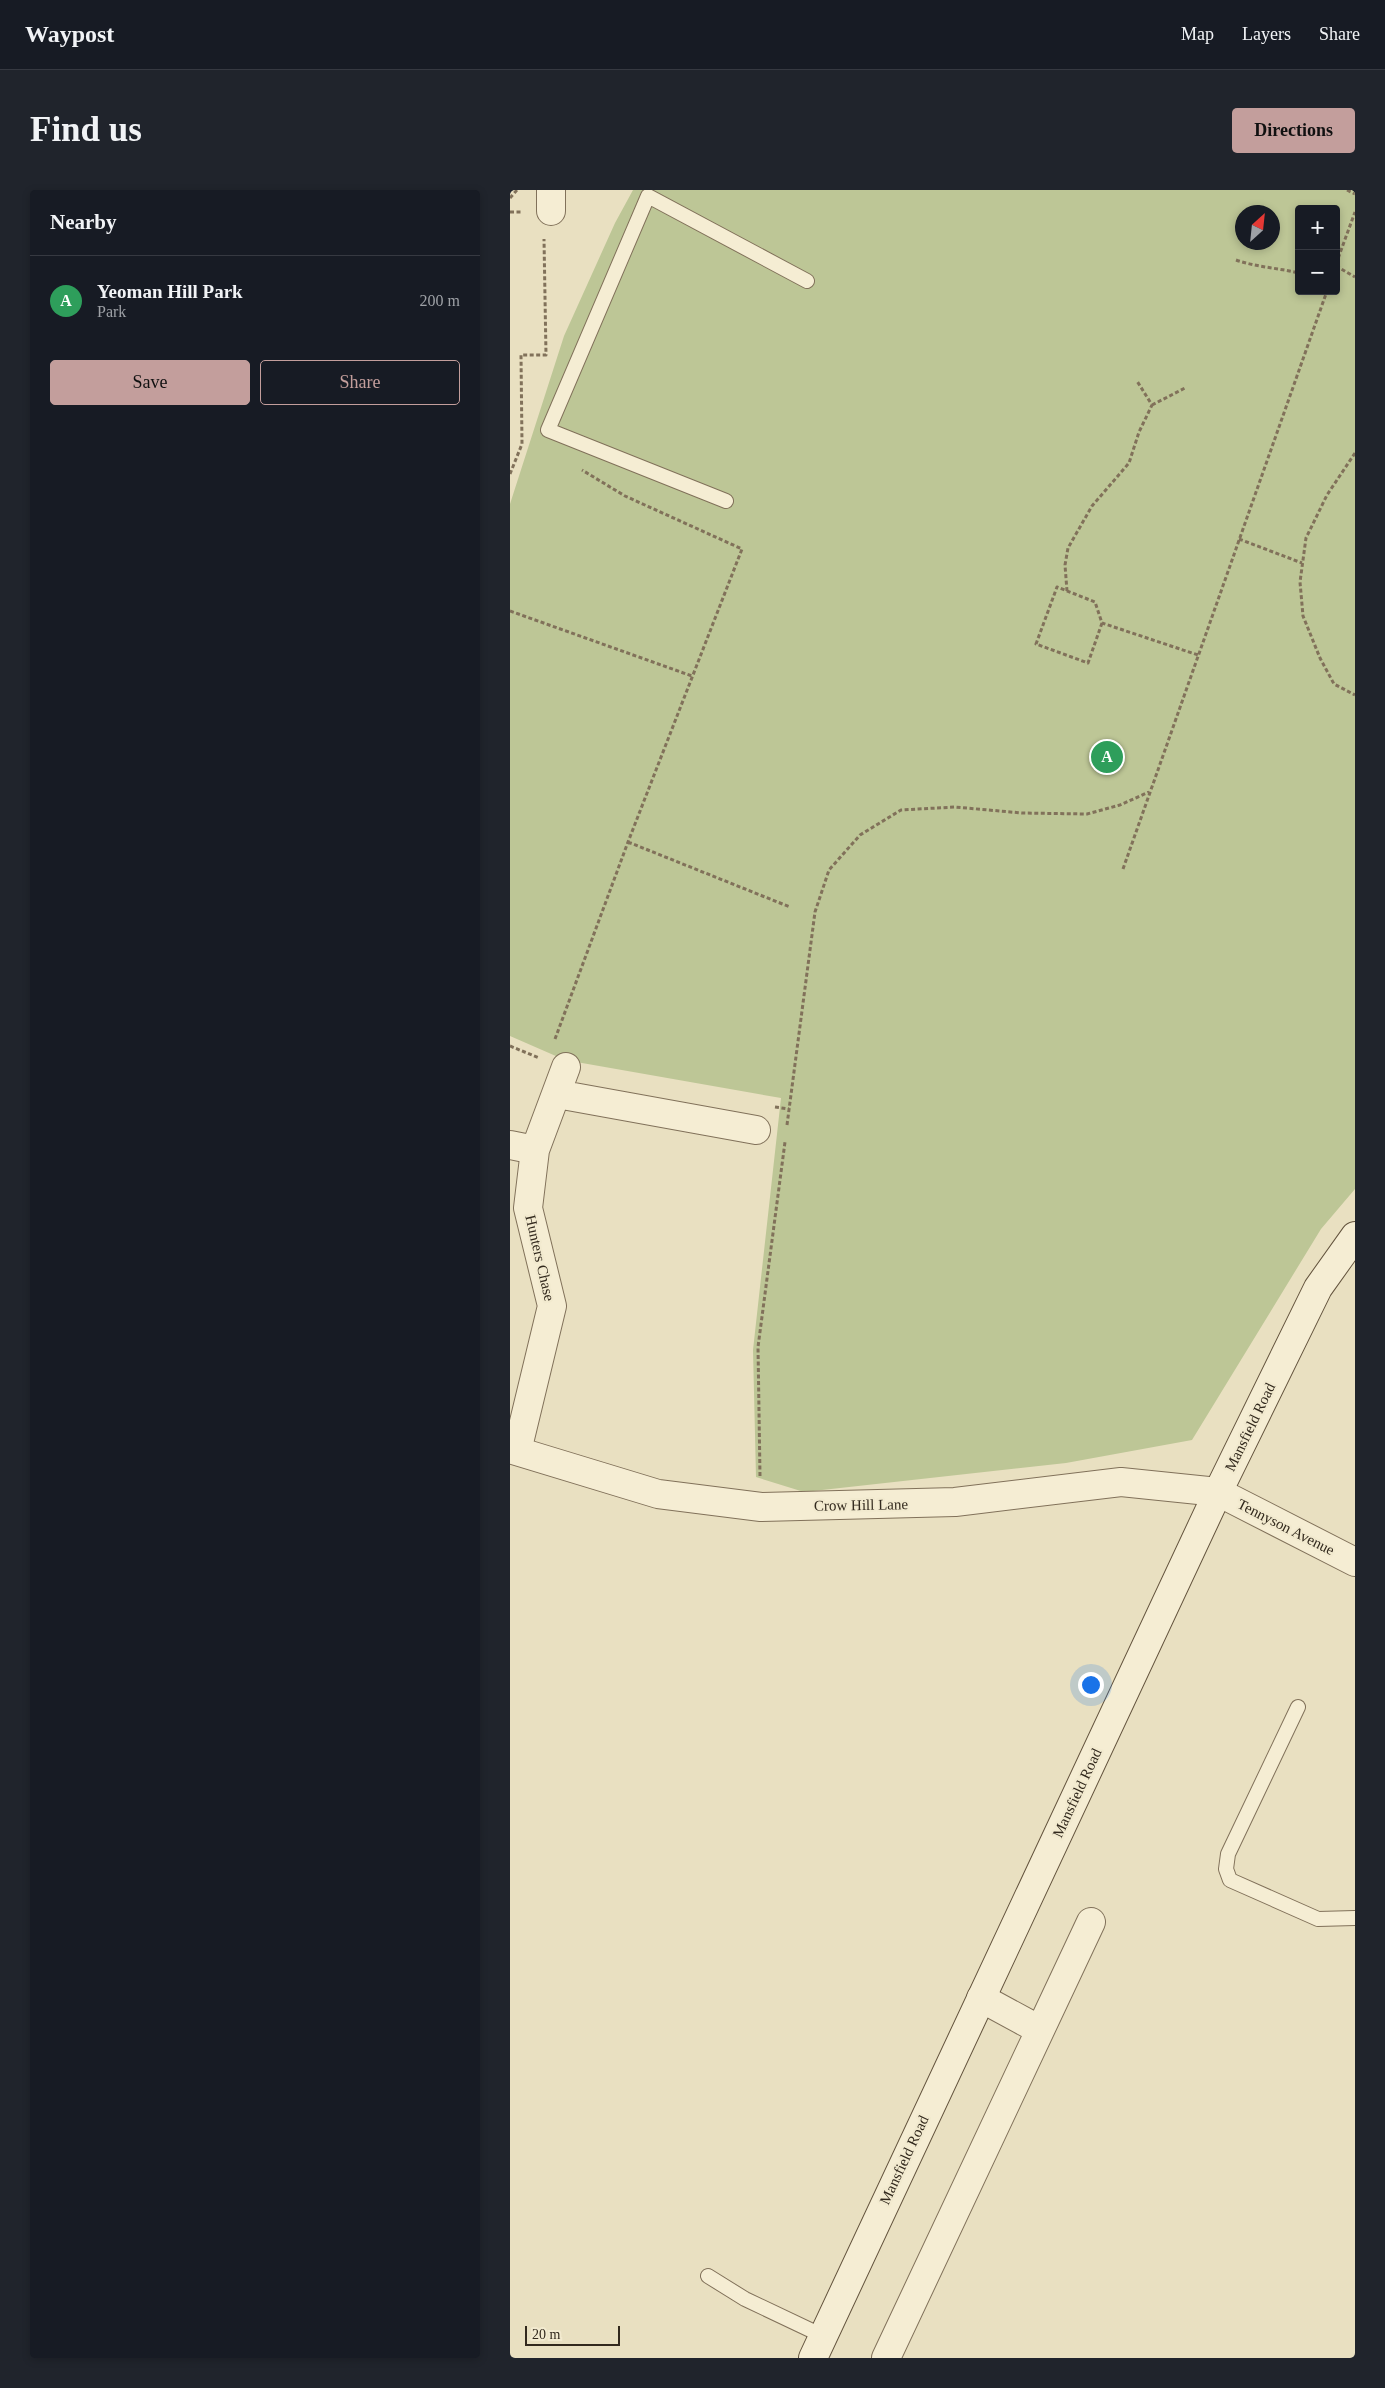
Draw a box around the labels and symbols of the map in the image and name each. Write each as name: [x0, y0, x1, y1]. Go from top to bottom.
north arrow: [1235, 205, 1280, 250]
pin: A: [1091, 738, 1123, 776]
street label: Hunters Chase: [522, 1213, 558, 1303]
street label: Mansfield Road: [1222, 1380, 1279, 1474]
street label: Crow Hill Lane: [814, 1496, 909, 1514]
street label: Tennyson Avenue: [1235, 1496, 1337, 1558]
your location: [1078, 1672, 1104, 1698]
street label: Mansfield Road: [1049, 1746, 1105, 1840]
street label: Mansfield Road: [876, 2113, 932, 2207]
scale bar: [525, 2323, 620, 2346]

